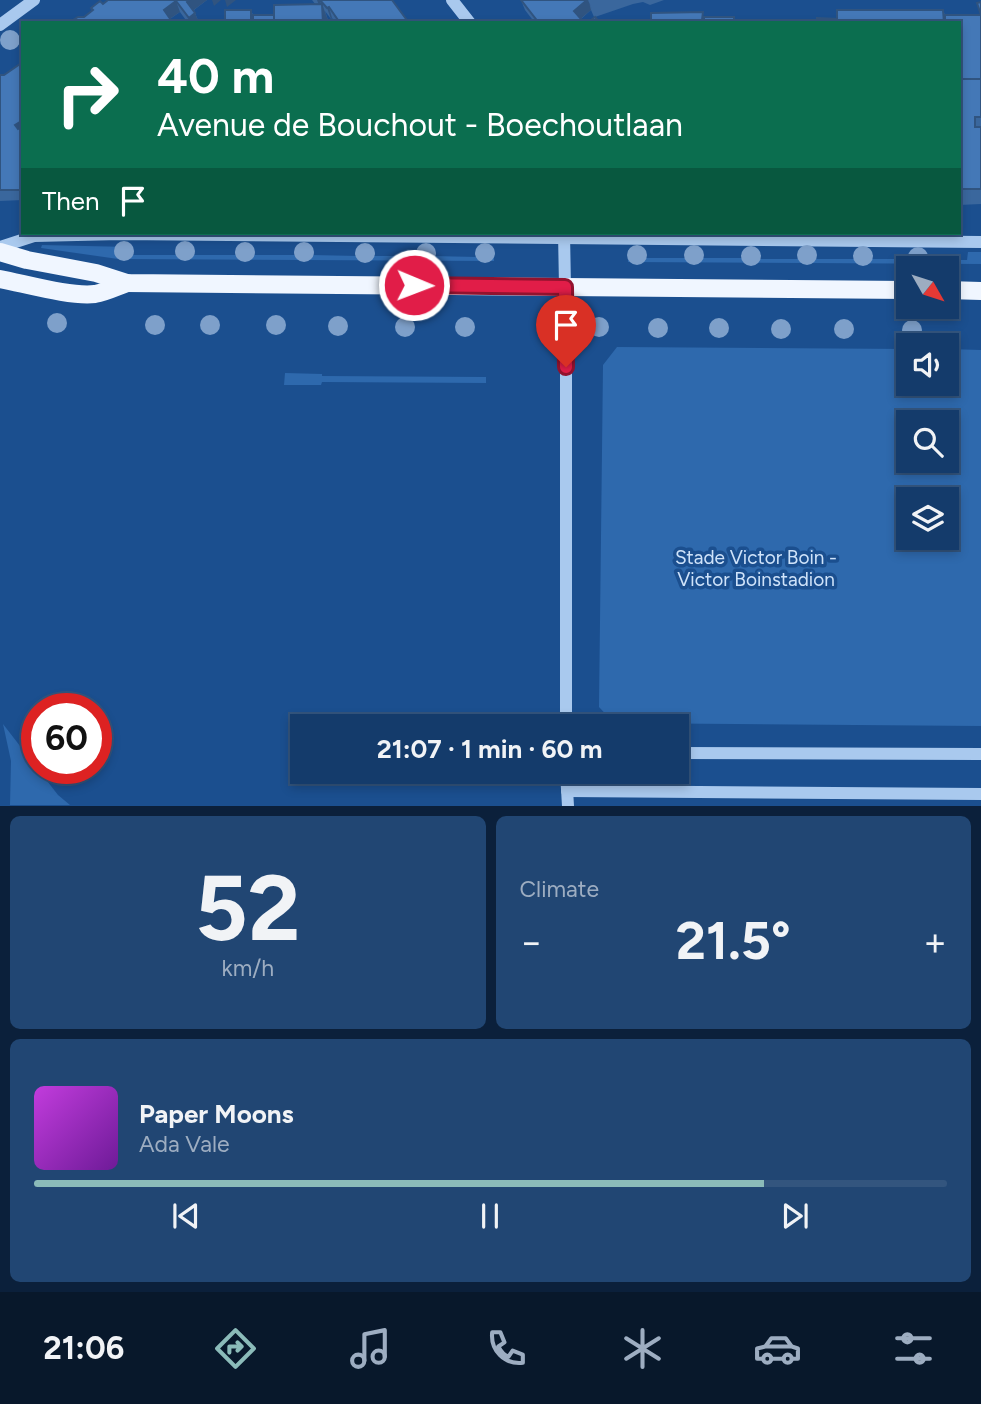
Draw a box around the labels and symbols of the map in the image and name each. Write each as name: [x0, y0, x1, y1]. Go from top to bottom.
position arrow: [377, 248, 451, 322]
north arrow: [896, 256, 959, 318]
pin: [536, 295, 596, 367]
park label: Stade Victor Boin - Victor Boinstadion: [675, 546, 837, 591]
speed limit sign: 60: [21, 693, 112, 784]

